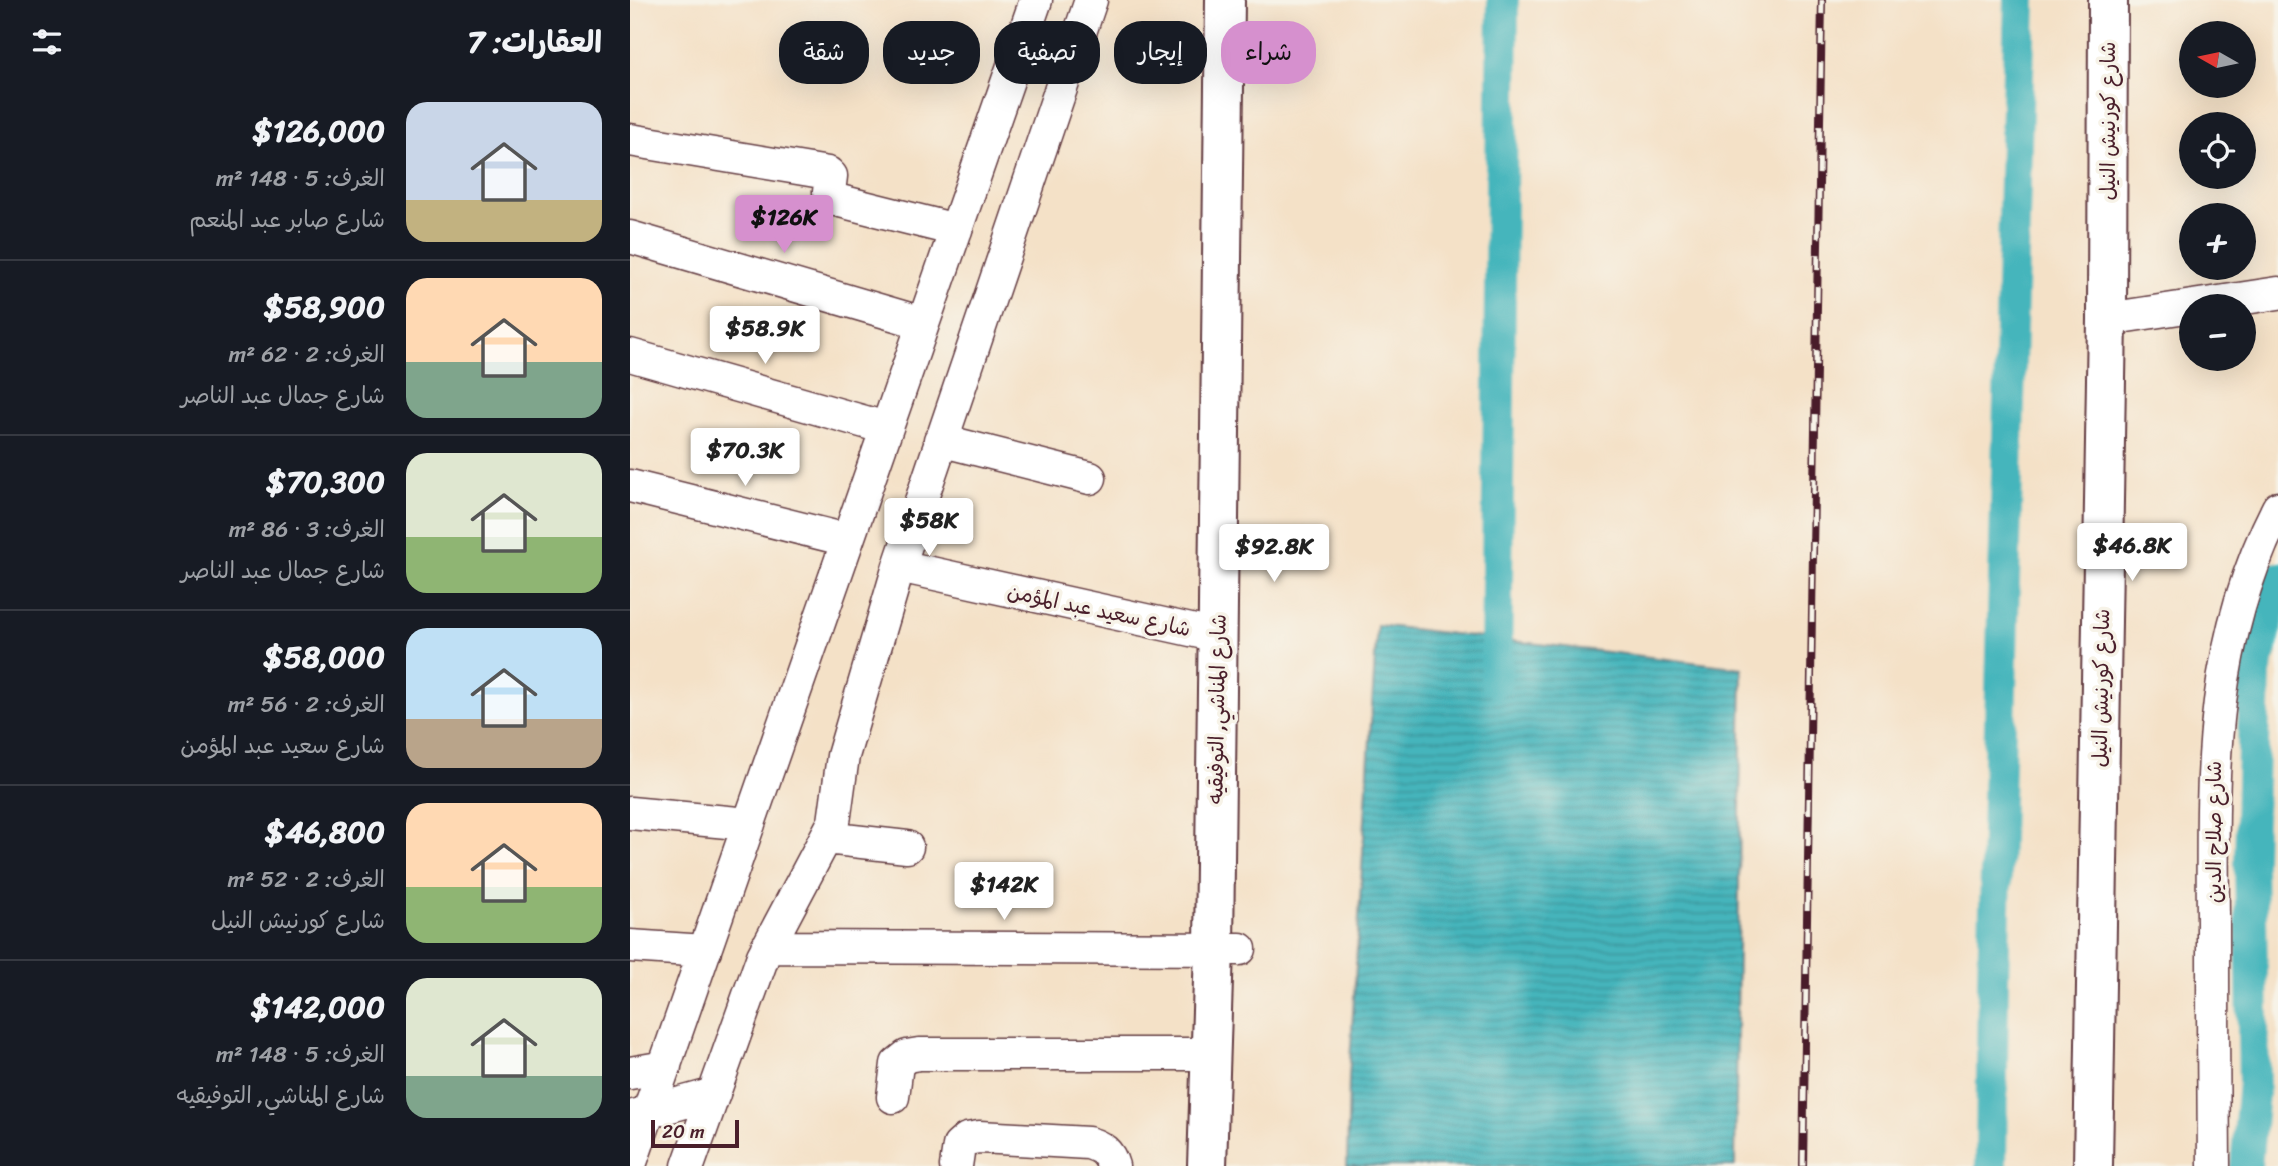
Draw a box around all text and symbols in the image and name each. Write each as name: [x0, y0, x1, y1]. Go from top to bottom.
text: العقارات: 7: [467, 15, 602, 69]
chip: شقة: [779, 21, 869, 84]
chip: جديد: [883, 21, 980, 84]
chip: تصفية: [994, 21, 1100, 84]
chip: إيجار: [1114, 21, 1207, 84]
chip: شراء: [1221, 21, 1316, 84]
north arrow: [2179, 21, 2256, 98]
map controls: [2179, 21, 2256, 371]
icon: filters: [28, 23, 66, 61]
street label: شارع كورنيش النيل: [2089, 42, 2127, 200]
text: $126,000: [253, 104, 385, 158]
button: locate: [2179, 112, 2256, 189]
icon: home: [462, 130, 546, 214]
text: الغرف: 5 · 148 m²: [216, 158, 385, 199]
pin: $126K: [735, 196, 833, 255]
text: $126K: [751, 197, 817, 238]
text: شارع صابر عبد المنعم: [189, 199, 385, 240]
button: +: [2179, 203, 2256, 280]
text: $58,900: [264, 280, 385, 334]
button: −: [2179, 294, 2256, 371]
icon: home: [462, 306, 546, 390]
pin: $58.9K: [708, 306, 822, 366]
text: $58.9K: [726, 308, 804, 349]
text: الغرف: 2 · 62 m²: [229, 334, 385, 375]
text: شارع جمال عبد الناصر: [181, 375, 385, 416]
pin: $70.3K: [688, 428, 802, 488]
text: $70.3K: [707, 430, 783, 471]
text: $70,300: [266, 455, 385, 509]
icon: home: [462, 481, 546, 565]
pin: $58K: [888, 498, 970, 558]
text: $58K: [900, 500, 958, 541]
text: الغرف: 3 · 86 m²: [229, 509, 385, 550]
pin: $92.8K: [1217, 524, 1331, 584]
pin: $46.8K: [2075, 524, 2189, 583]
text: $46.8K: [2093, 525, 2171, 566]
text: $92.8K: [1235, 526, 1313, 567]
text: شارع جمال عبد الناصر: [181, 550, 385, 591]
street label: شارع سعيد عبد المؤمن: [1004, 572, 1194, 648]
street label: شارع كورنيش النيل: [2081, 608, 2121, 768]
street label: شارع المناشي, التوفيقيه: [1196, 613, 1238, 805]
text: $58,000: [263, 630, 385, 684]
icon: home: [462, 656, 546, 740]
text: الغرف: 2 · 56 m²: [228, 684, 385, 725]
text: شارع سعيد عبد المؤمن: [180, 725, 385, 766]
street label: شارع صلاح الدين: [2195, 761, 2233, 903]
text: $46,800: [265, 805, 385, 859]
icon: home: [462, 831, 546, 915]
text: الغرف: 2 · 52 m²: [228, 859, 385, 900]
pin: $142K: [955, 862, 1053, 922]
text: $142K: [971, 864, 1037, 905]
text: شارع كورنيش النيل: [211, 900, 385, 941]
text: $142,000: [251, 980, 385, 1034]
icon: home: [462, 1006, 546, 1090]
text: الغرف: 5 · 148 m²: [216, 1034, 385, 1075]
text: شارع المناشي, التوفيقيه: [176, 1075, 385, 1116]
text: 20 m: [662, 1115, 705, 1148]
scale bar: [651, 1117, 738, 1149]

